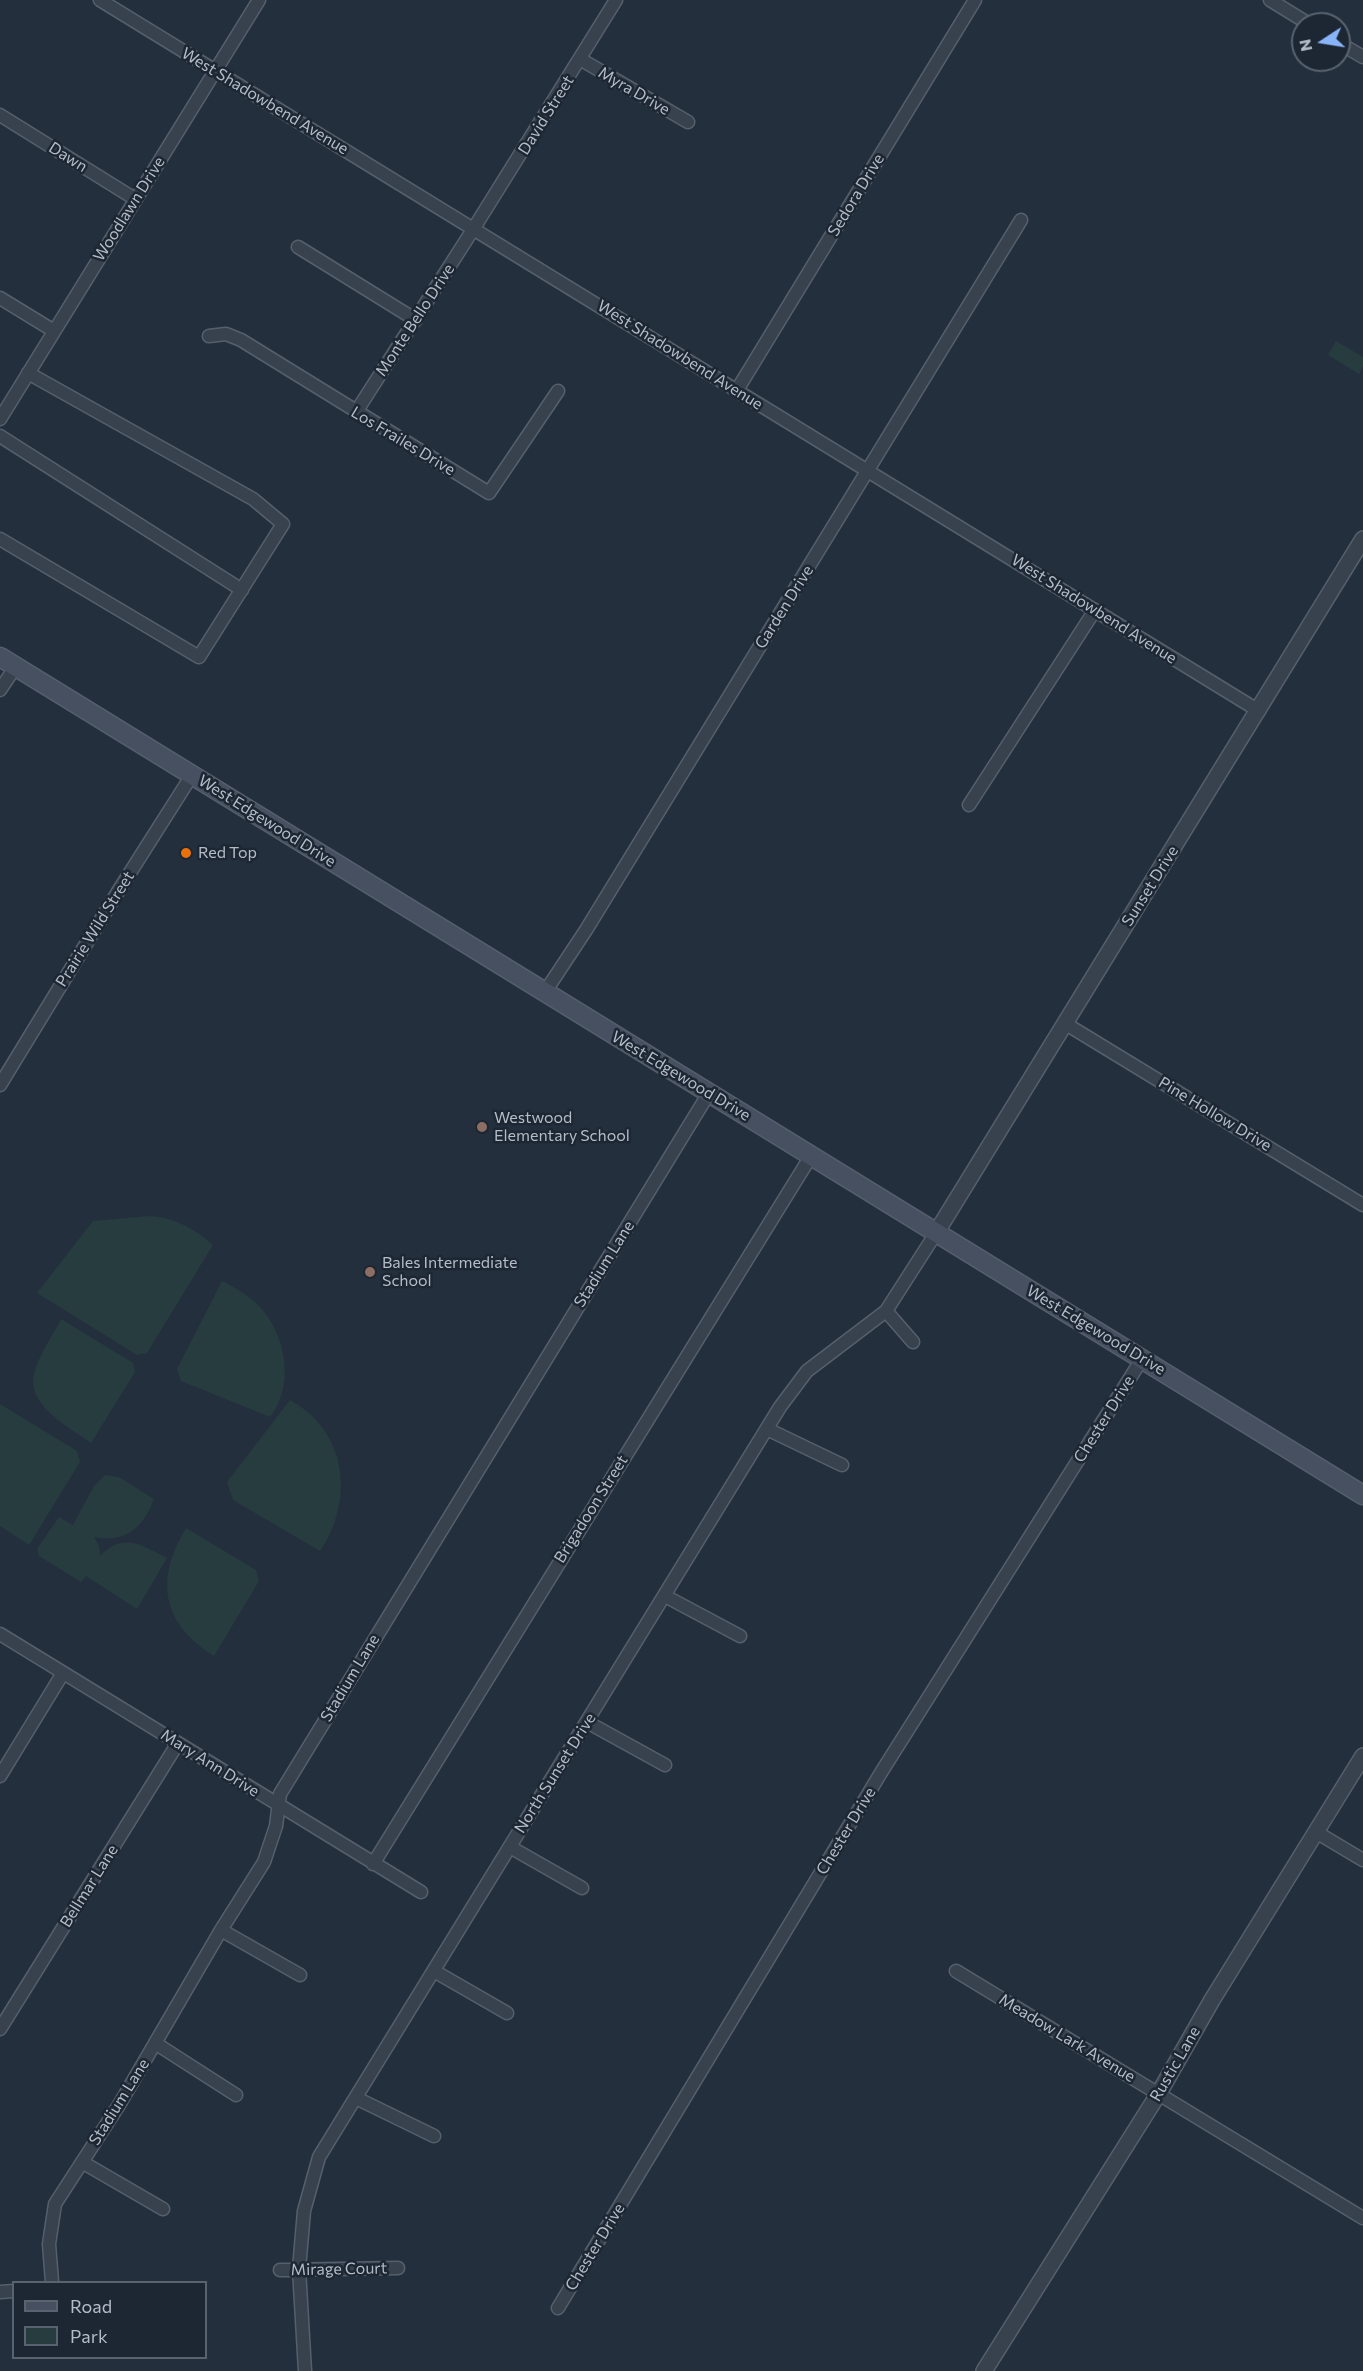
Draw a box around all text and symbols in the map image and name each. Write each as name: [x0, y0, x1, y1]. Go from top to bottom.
north arrow: [1291, 12, 1351, 72]
text: N: [1294, 38, 1315, 53]
street label: West Shadowbend Avenue: [178, 43, 352, 159]
street label: Myra Drive: [595, 63, 673, 119]
street label: David Street: [514, 72, 578, 158]
street label: Dawn: [45, 138, 91, 176]
street label: Sedora Drive: [824, 150, 888, 240]
street label: Woodlawn Drive: [89, 153, 169, 265]
street label: Monte Bello Drive: [372, 260, 458, 380]
street label: West Shadowbend Avenue: [594, 296, 766, 414]
street label: Los Frailes Drive: [347, 402, 459, 480]
street label: West Shadowbend Avenue: [1008, 550, 1180, 668]
street label: Garden Drive: [751, 562, 817, 652]
street label: West Edgewood Drive: [195, 771, 339, 871]
street label: Sunset Drive: [1118, 842, 1182, 930]
place label: Red Top: [198, 843, 257, 863]
marker: Red Top: [179, 846, 193, 860]
street label: Prairie Wild Street: [52, 868, 138, 990]
street label: West Edgewood Drive: [608, 1027, 754, 1125]
street label: Pine Hollow Drive: [1155, 1073, 1275, 1155]
place label: Westwood Elementary School: [494, 1108, 630, 1146]
marker: Westwood Elementary School: [475, 1120, 489, 1134]
street label: Stadium Lane: [570, 1217, 638, 1311]
place label: Bales Intermediate School: [382, 1253, 517, 1291]
marker: Bales Intermediate School: [363, 1265, 377, 1279]
street label: West Edgewood Drive: [1023, 1281, 1169, 1379]
street label: Chester Drive: [1070, 1372, 1138, 1466]
street label: Brigadoon Street: [550, 1452, 632, 1566]
street label: Stadium Lane: [316, 1631, 384, 1725]
street label: North Sunset Drive: [510, 1709, 600, 1837]
street label: Mary Ann Drive: [157, 1725, 263, 1801]
street label: Chester Drive: [812, 1784, 880, 1878]
street label: Bellmar Lane: [56, 1841, 122, 1931]
street label: Meadow Lark Avenue: [995, 1990, 1139, 2086]
street label: Rustic Lane: [1146, 2023, 1204, 2105]
street label: Stadium Lane: [85, 2055, 153, 2149]
street label: Chester Drive: [561, 2200, 629, 2294]
street label: Mirage Court: [291, 2259, 387, 2279]
legend: [12, 2281, 207, 2359]
text: Road: [70, 2295, 112, 2317]
text: Park: [70, 2325, 108, 2347]

